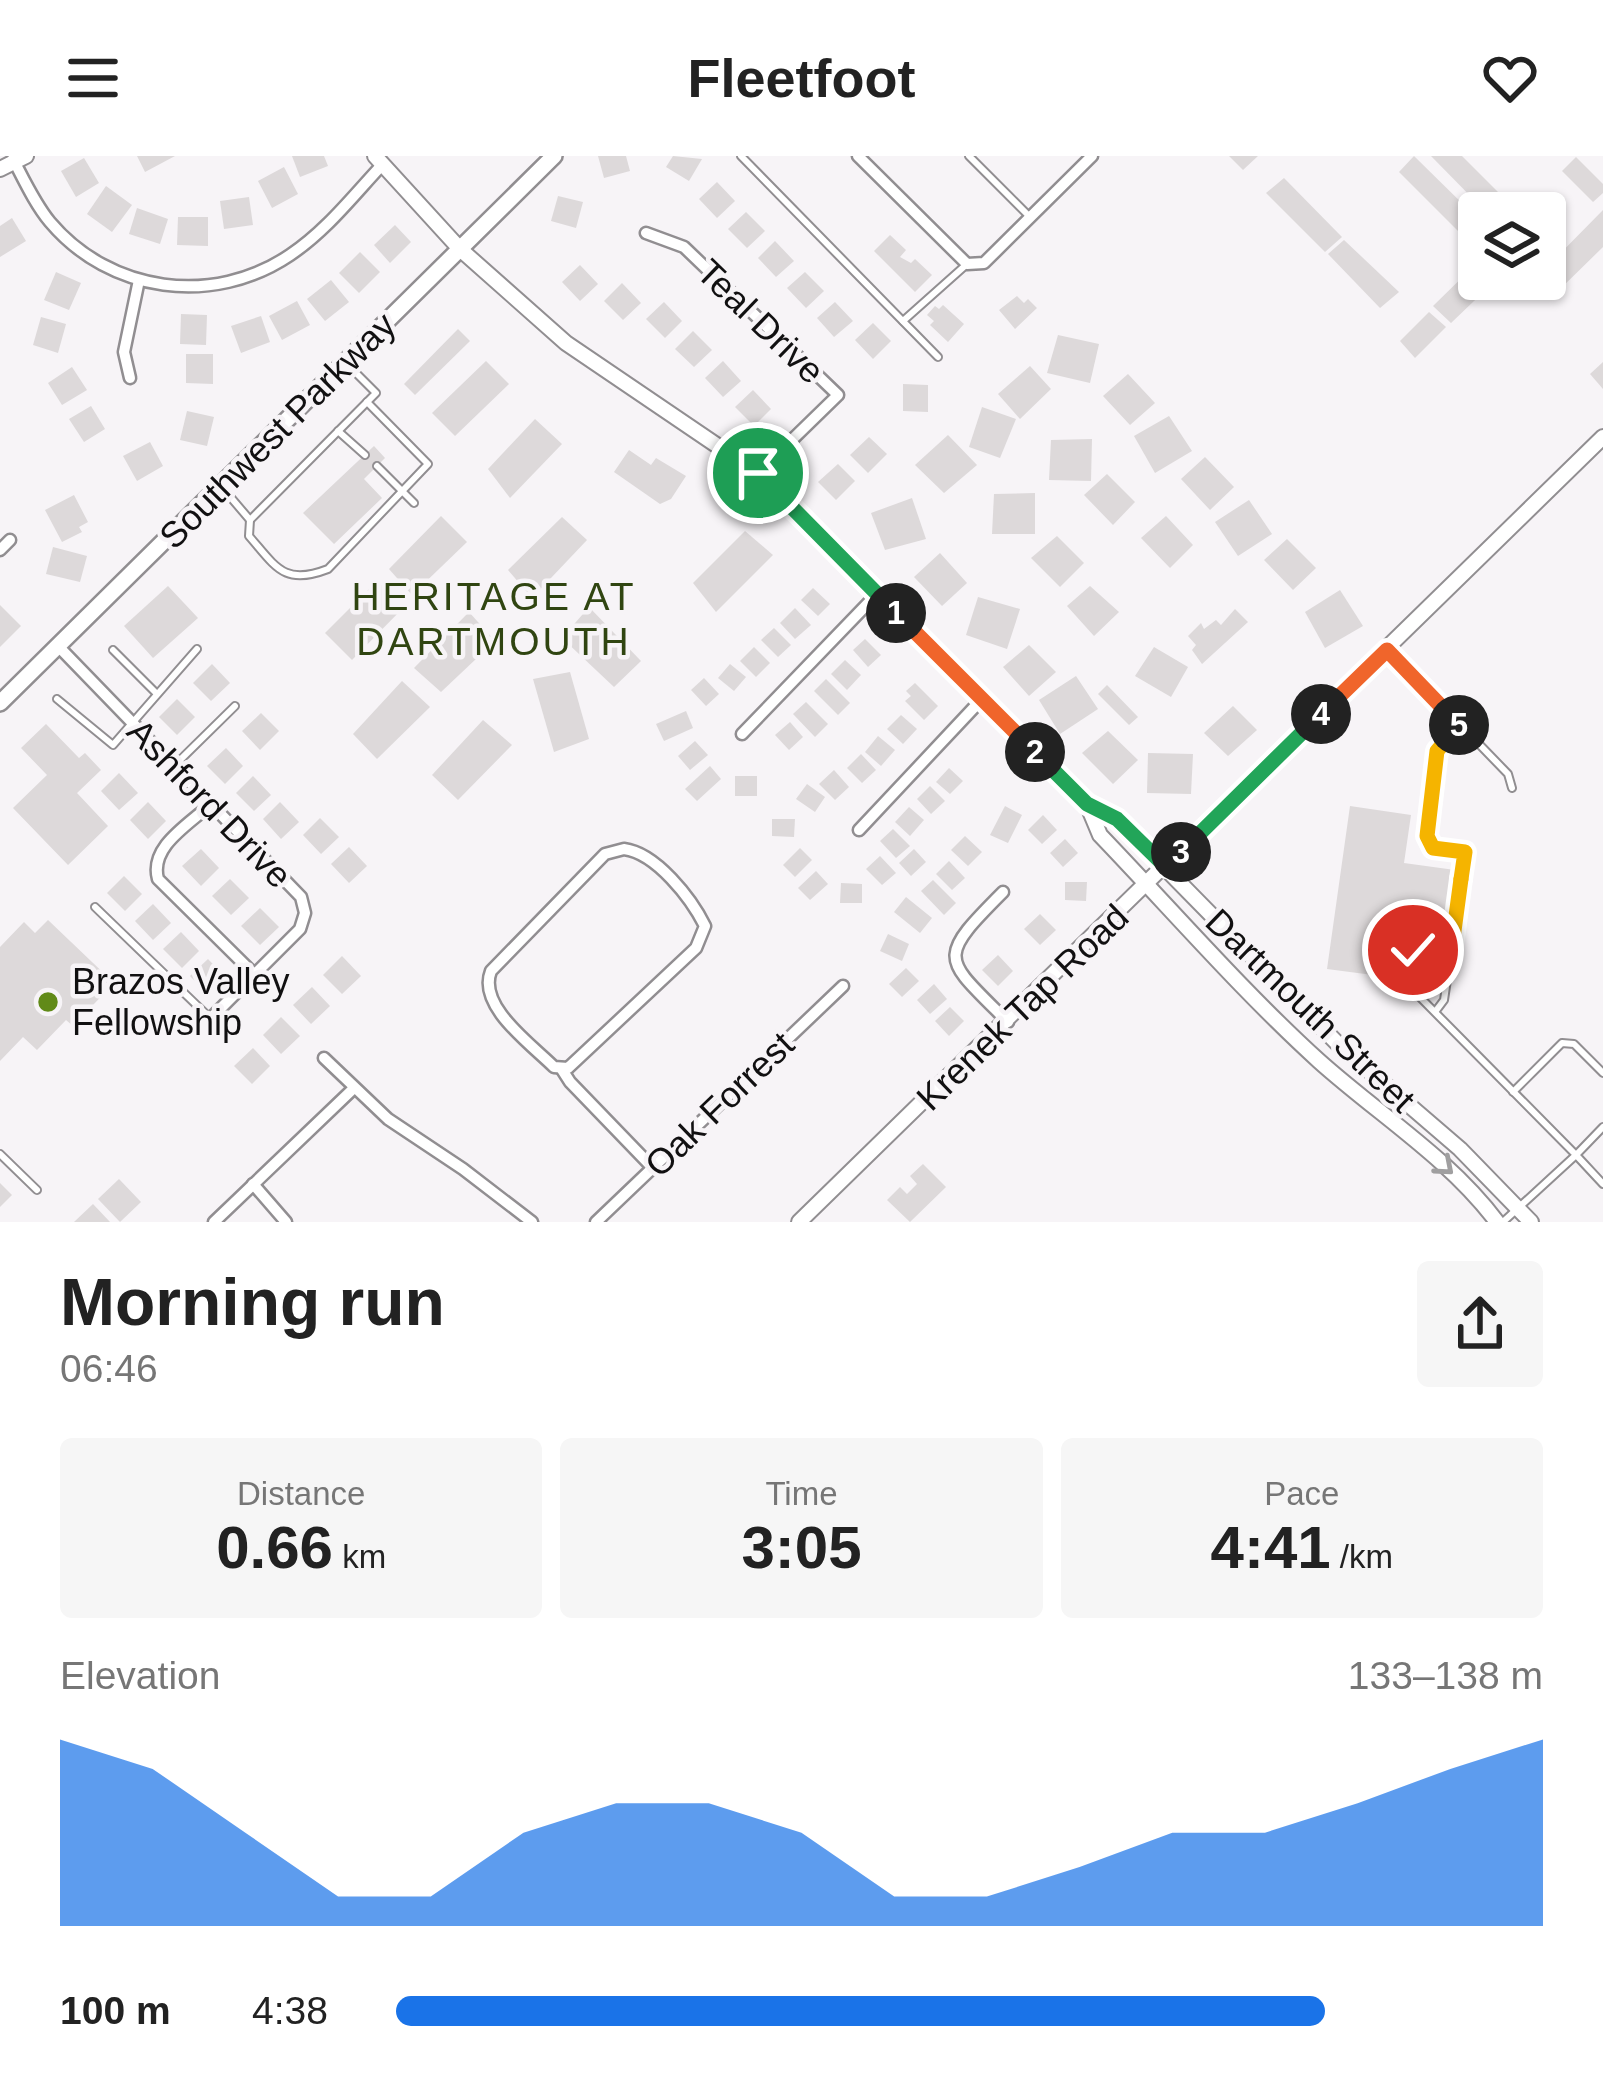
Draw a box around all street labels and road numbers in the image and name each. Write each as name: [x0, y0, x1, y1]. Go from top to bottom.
street label: Teal Drive: [689, 251, 832, 392]
street label: Southwest Parkway: [151, 304, 404, 557]
street label: Ashford Drive: [119, 711, 300, 896]
street label: Krenek Tap Road: [908, 896, 1136, 1119]
street label: Dartmouth Street: [1198, 900, 1423, 1120]
street label: Oak Forrest: [637, 1024, 802, 1185]

